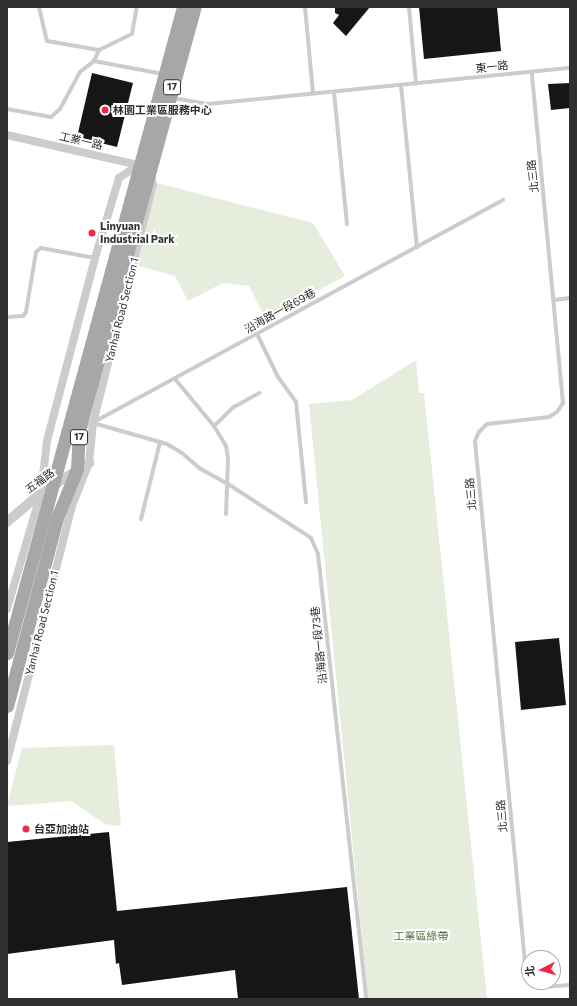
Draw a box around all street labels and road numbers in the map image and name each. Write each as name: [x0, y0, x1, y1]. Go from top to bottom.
street label: 東一路: [475, 59, 509, 75]
road number: 17: [162, 79, 182, 95]
street label: 工業一路: [58, 130, 104, 152]
street label: 北三路: [525, 159, 541, 193]
street label: Yanhai Road Section 1: [103, 256, 141, 364]
street label: 沿海路一段69巷: [242, 286, 318, 336]
road number: 17: [69, 429, 89, 445]
street label: 五福路: [23, 466, 57, 496]
street label: 北三路: [463, 477, 479, 511]
street label: Yanhai Road Section 1: [23, 569, 61, 677]
street label: 沿海路一段73巷: [308, 605, 330, 685]
street label: 北三路: [494, 799, 510, 833]

